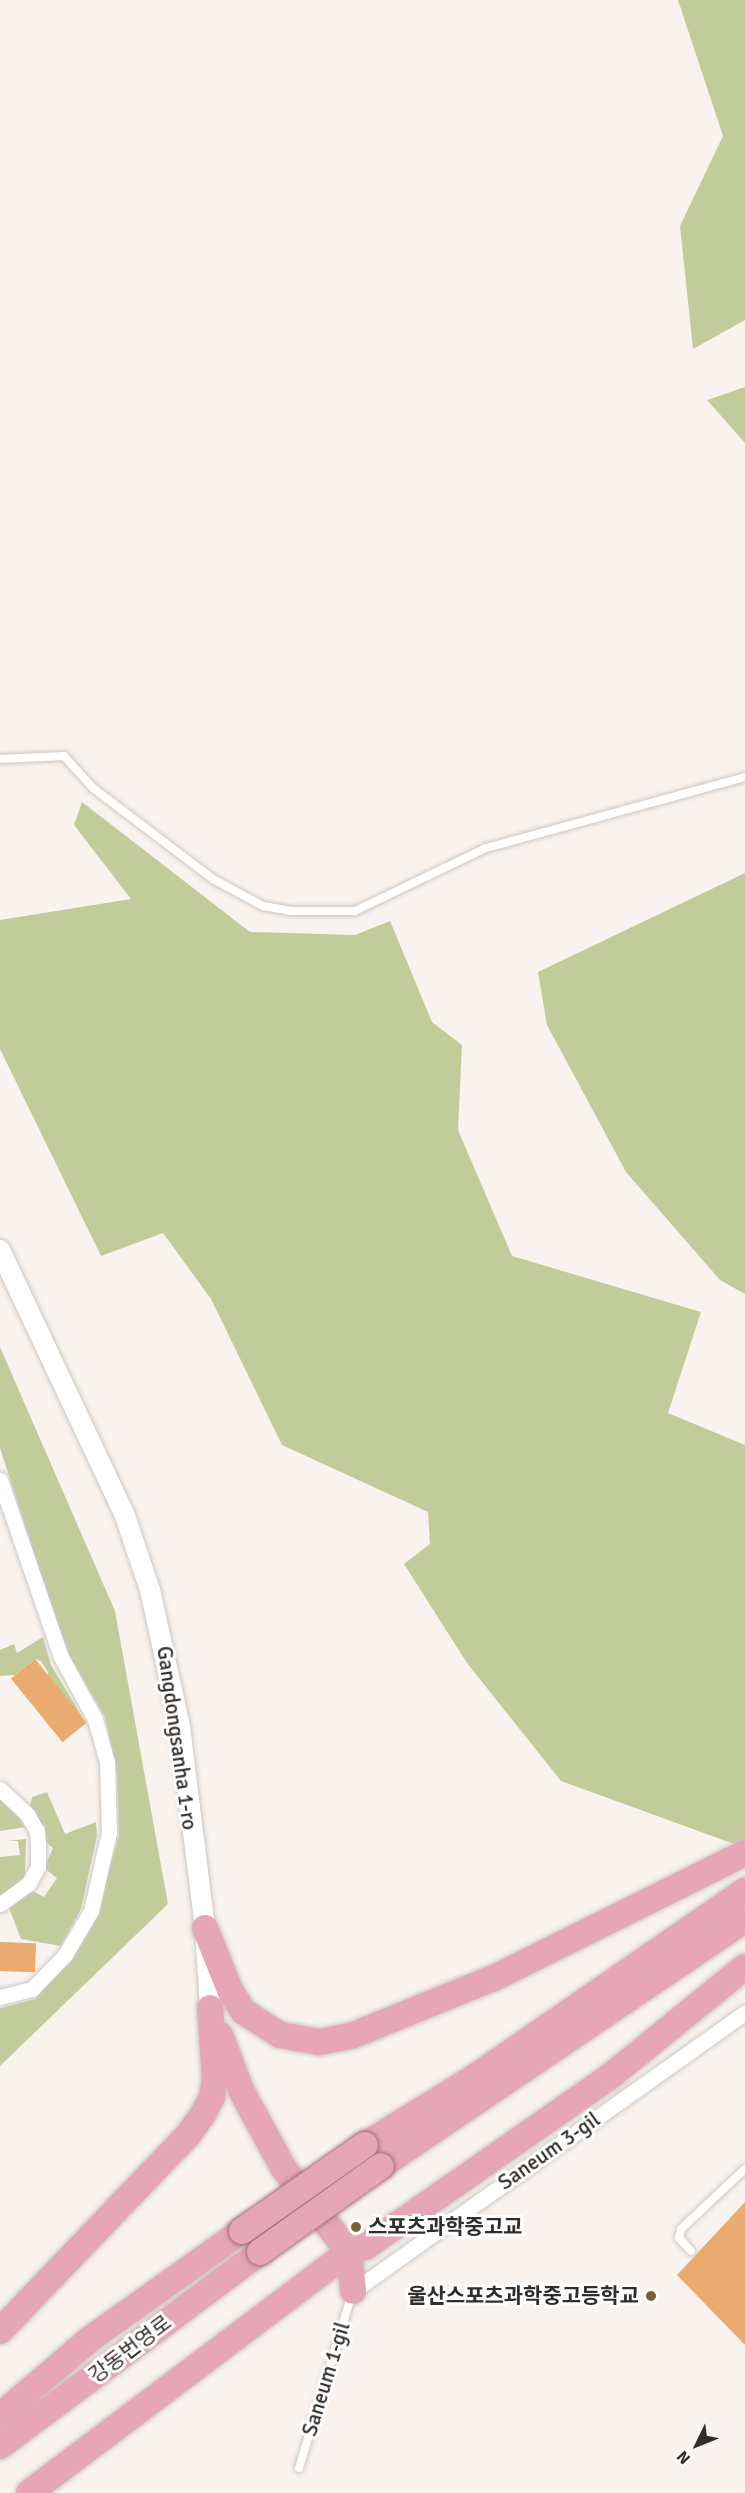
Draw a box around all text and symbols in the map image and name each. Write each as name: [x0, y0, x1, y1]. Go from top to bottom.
street label: Gangdongsanha 1-ro: [152, 1644, 202, 1832]
street label: Saneum 3-gil: [493, 2107, 605, 2195]
place label: 스포츠과학중고교: [368, 2214, 523, 2240]
marker: 스포츠과학중고교: [349, 2220, 363, 2234]
place label: 울산스포츠과학중고등학교: [407, 2283, 639, 2309]
marker: 울산스포츠과학중고등학교: [644, 2289, 658, 2303]
street label: 강동번영로: [84, 2310, 176, 2388]
street label: Saneum 1-gil: [297, 2319, 355, 2439]
north arrow: [667, 2415, 727, 2475]
text: N: [673, 2446, 695, 2468]

